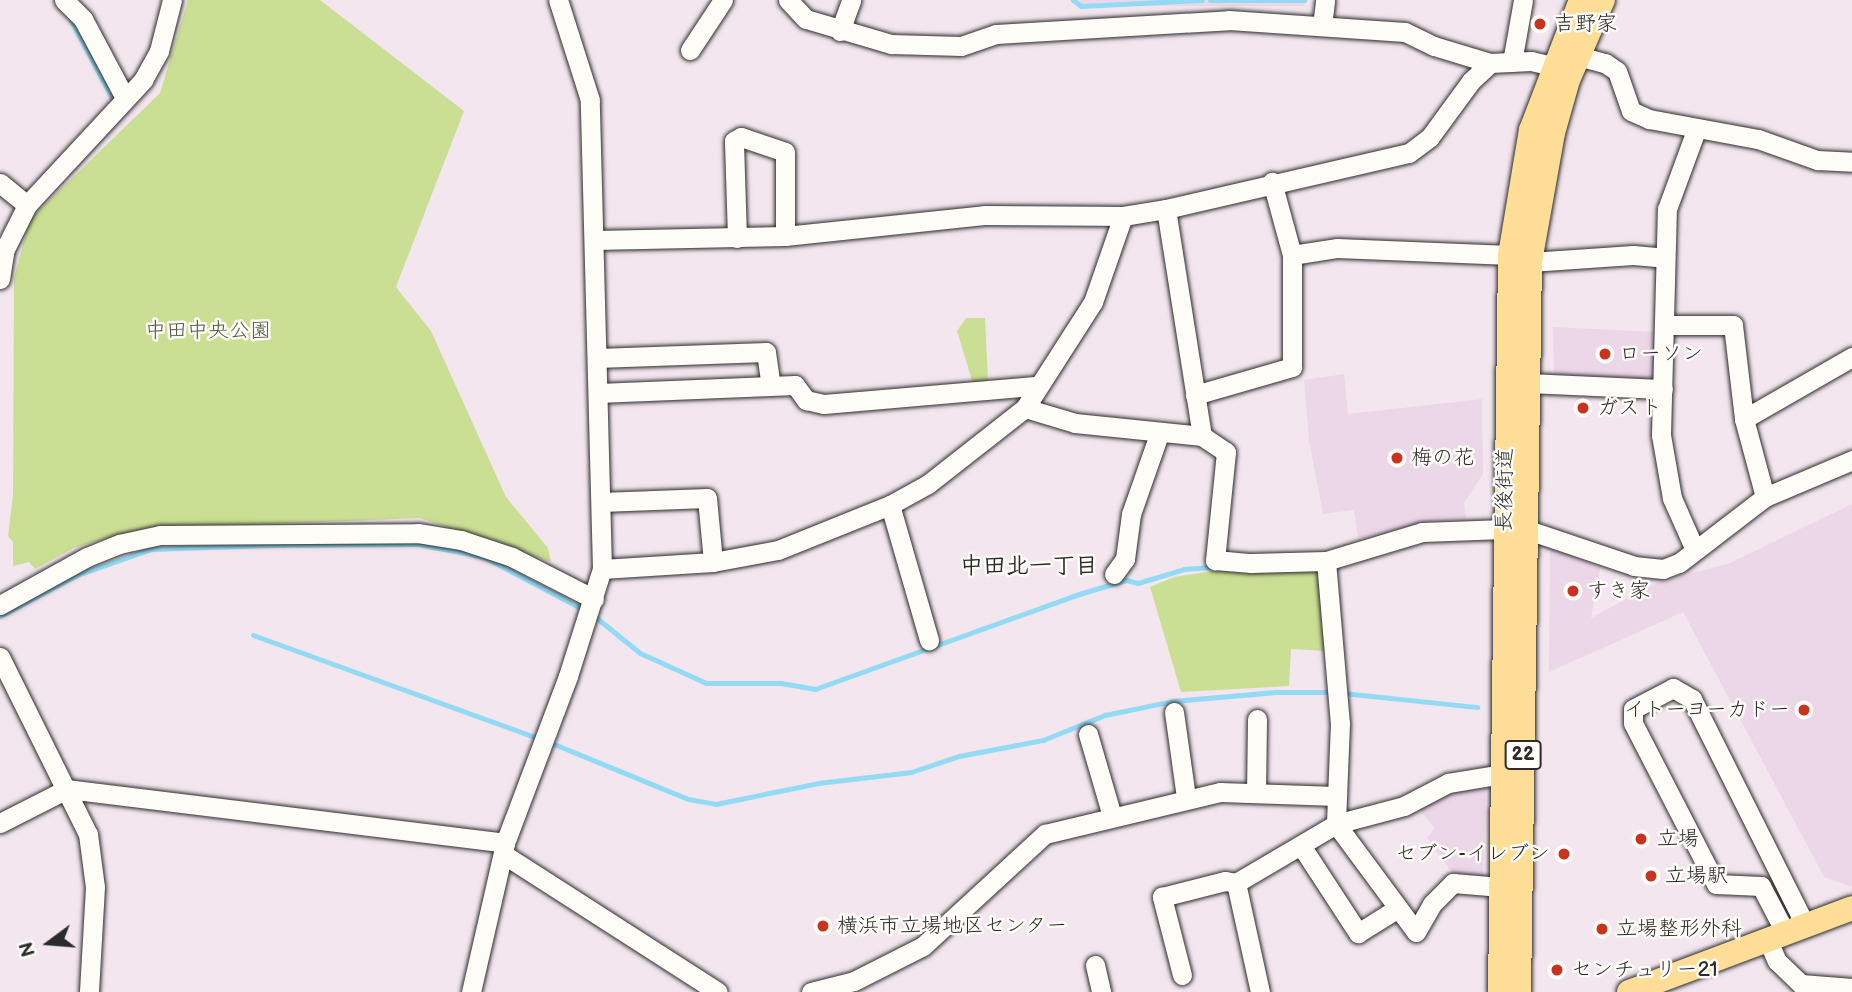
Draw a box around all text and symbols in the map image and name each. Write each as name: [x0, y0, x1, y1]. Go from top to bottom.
place label: 吉野家: [1554, 11, 1617, 37]
marker: 吉野家: [1532, 16, 1548, 32]
park label: 中田中央公園: [145, 318, 271, 344]
place label: ローソン: [1619, 341, 1703, 367]
marker: ローソン: [1597, 346, 1613, 362]
place label: ガスト: [1597, 395, 1660, 421]
marker: ガスト: [1575, 400, 1591, 416]
place label: 梅の花: [1411, 445, 1474, 471]
street label: 長後街道: [1492, 448, 1518, 532]
marker: 梅の花: [1389, 450, 1405, 466]
district label: 中田北一丁目: [960, 552, 1098, 580]
place label: すき家: [1587, 578, 1650, 604]
marker: すき家: [1565, 583, 1581, 599]
place label: イトーヨーカドー: [1623, 697, 1790, 723]
marker: イトーヨーカドー: [1796, 702, 1812, 718]
road number: 22: [1504, 740, 1542, 770]
place label: 立場: [1657, 826, 1699, 852]
marker: 立場: [1631, 829, 1651, 849]
place label: セブン-イレブン: [1395, 841, 1550, 867]
marker: セブン-イレブン: [1556, 846, 1572, 862]
place label: 立場駅: [1665, 863, 1728, 889]
marker: 立場駅: [1643, 868, 1659, 884]
north arrow: [14, 908, 84, 978]
place label: 横浜市立場地区センター: [837, 913, 1068, 939]
place label: 立場整形外科: [1616, 916, 1742, 942]
marker: 横浜市立場地区センター: [815, 918, 831, 934]
marker: 立場整形外科: [1594, 921, 1610, 937]
text: N: [15, 939, 41, 959]
place label: センチュリー21: [1571, 957, 1717, 983]
marker: センチュリー21: [1549, 962, 1565, 978]

